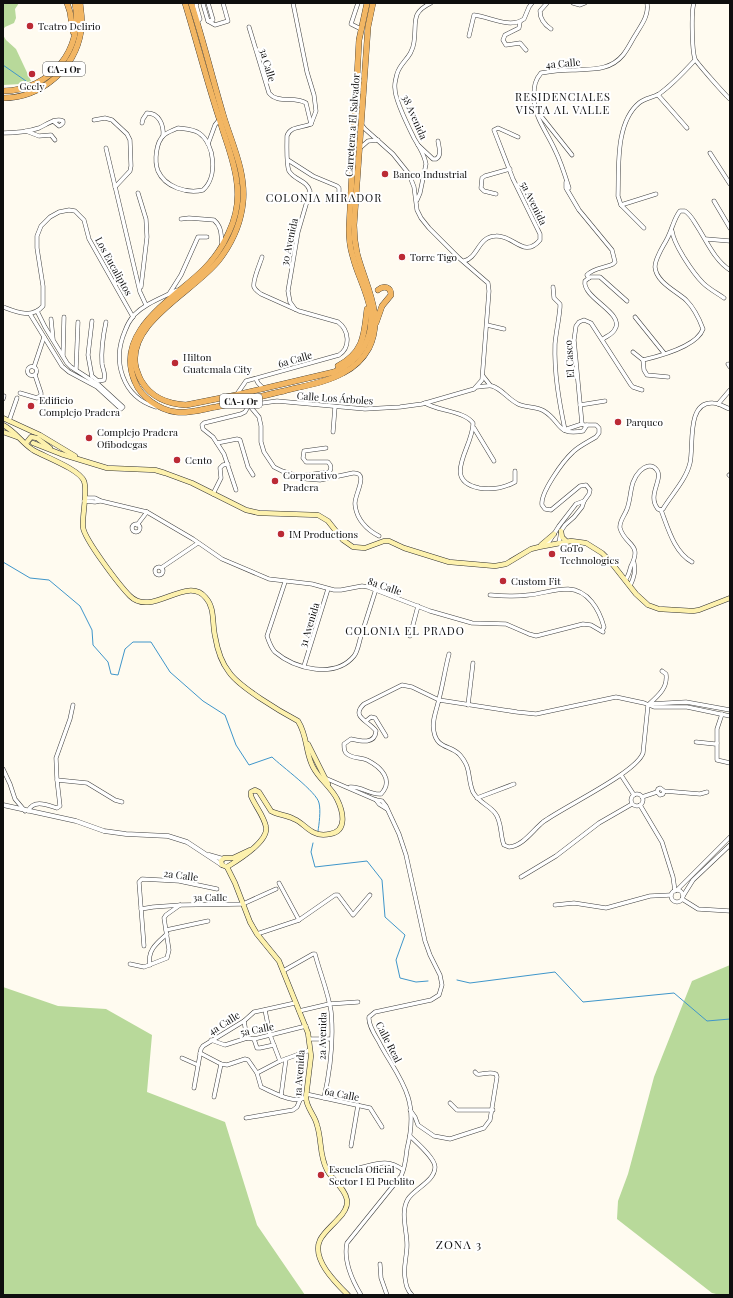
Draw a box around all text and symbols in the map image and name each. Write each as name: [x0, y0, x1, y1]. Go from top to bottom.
place label: Teatro Delirio: [38, 19, 101, 33]
marker: Teatro Delirio: [25, 21, 35, 31]
street label: 3a Calle: [257, 47, 279, 83]
street label: 4a Calle: [545, 55, 581, 71]
road number: CA-1 Or: [43, 62, 85, 76]
marker: Geely: [27, 69, 37, 79]
street label: Carretera a El Salvador: [341, 72, 363, 177]
place label: Geely: [19, 79, 45, 93]
district label: RESIDENCIALES VISTA AL VALLE: [515, 89, 611, 117]
street label: 38 Avenida: [399, 92, 431, 142]
place label: Banco Industrial: [393, 167, 467, 181]
marker: Banco Industrial: [380, 169, 390, 179]
street label: 5a Avenida: [517, 179, 551, 227]
district label: COLONIA MIRADOR: [266, 190, 382, 205]
street label: 30 Avenida: [277, 217, 301, 267]
street label: Los Eucaliptos: [92, 234, 136, 298]
place label: Torre Tigo: [410, 250, 458, 264]
marker: Torre Tigo: [397, 252, 407, 262]
street label: El Casco: [561, 339, 577, 379]
street label: 6a Calle: [276, 347, 314, 371]
place label: Hilton Guatemala City: [183, 350, 252, 376]
marker: Hilton Guatemala City: [170, 358, 180, 368]
street label: Calle Los Árboles: [296, 388, 374, 408]
place label: Edificio Complejo Pradera: [39, 393, 120, 419]
road number: CA-1 Or: [220, 394, 262, 408]
marker: Edificio Complejo Pradera: [26, 401, 36, 411]
place label: Parqueo: [626, 415, 664, 429]
marker: Parqueo: [613, 417, 623, 427]
place label: Complejo Pradera Ofibodegas: [97, 425, 178, 451]
marker: Complejo Pradera Ofibodegas: [84, 433, 94, 443]
place label: Cento: [185, 453, 212, 467]
marker: Cento: [172, 455, 182, 465]
place label: Corporativo Pradera: [283, 468, 338, 494]
marker: Corporativo Pradera: [270, 476, 280, 486]
place label: IM Productions: [289, 527, 358, 541]
marker: IM Productions: [276, 529, 286, 539]
place label: GoTo Technologies: [560, 541, 619, 567]
marker: GoTo Technologies: [547, 549, 557, 559]
street label: 8a Calle: [366, 574, 404, 598]
place label: Custom Fit: [511, 574, 561, 588]
marker: Custom Fit: [498, 576, 508, 586]
street label: 31 Avenida: [296, 601, 322, 649]
district label: COLONIA EL PRADO: [345, 623, 465, 638]
street label: 2a Calle: [163, 866, 199, 884]
street label: 3a Calle: [193, 890, 227, 904]
street label: 4a Calle: [206, 1008, 242, 1038]
street label: 2a Avenida: [315, 1012, 329, 1060]
street label: 5a Calle: [239, 1019, 275, 1039]
street label: Calle Real: [373, 1019, 405, 1065]
street label: 1a Avenida: [290, 1049, 308, 1097]
street label: 6a Calle: [323, 1084, 361, 1104]
place label: Escuela Oficial Sector I El Pueblito: [329, 1162, 415, 1188]
marker: Escuela Oficial Sector I El Pueblito: [316, 1170, 326, 1180]
district label: ZONA 3: [436, 1236, 482, 1252]

